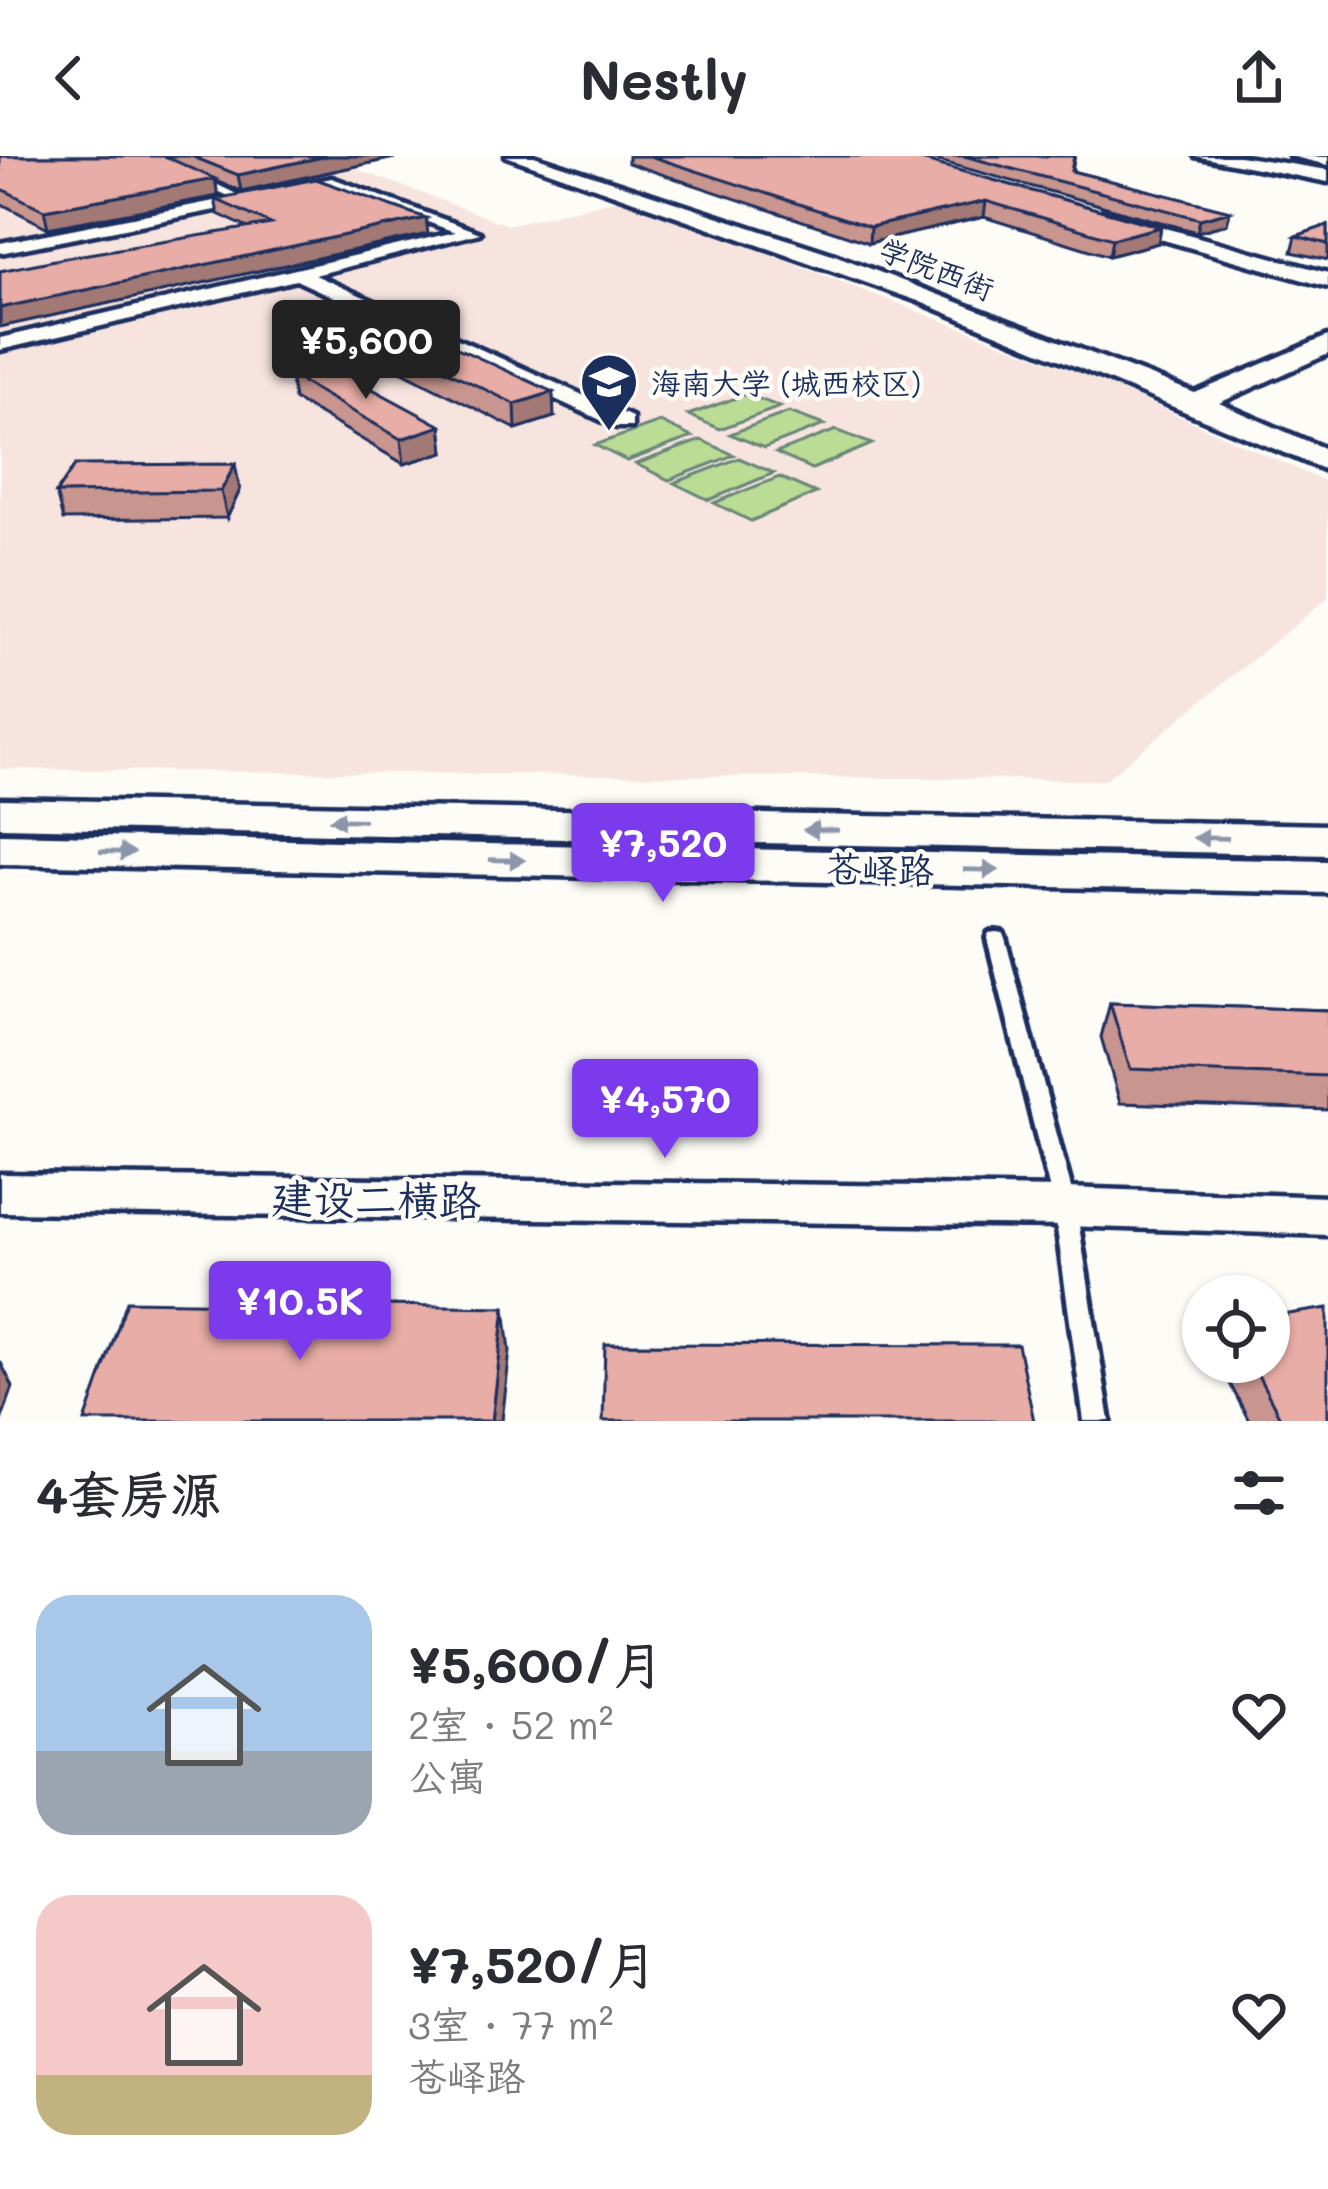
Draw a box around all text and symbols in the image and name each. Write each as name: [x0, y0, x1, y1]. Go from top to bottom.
text: Nestly: [580, 43, 748, 114]
icon: back: [36, 45, 102, 111]
icon: share: [1226, 45, 1292, 111]
street label: 学院西街: [874, 228, 1000, 308]
pin: ¥5,600: [268, 300, 464, 402]
text: ¥5,600: [299, 313, 433, 364]
school or university icon: 海南大学 (城西校区): [578, 351, 640, 433]
place label: 海南大学 (城西校区): [651, 362, 921, 402]
pin: ¥7,520: [565, 803, 761, 905]
one-way arrow: [327, 810, 365, 830]
text: ¥7,520: [599, 816, 727, 867]
one-way arrow: [801, 820, 839, 839]
one-way arrow: [1191, 828, 1229, 847]
one-way arrow: [99, 842, 137, 861]
street label: 苍峄路: [826, 844, 934, 892]
one-way arrow: [489, 850, 527, 869]
one-way arrow: [963, 860, 1001, 879]
pin: ¥4,570: [567, 1059, 763, 1161]
text: ¥4,570: [599, 1072, 731, 1123]
street label: 建设二横路: [271, 1169, 481, 1227]
pin: ¥10.5K: [202, 1261, 398, 1363]
text: ¥10.5K: [236, 1274, 364, 1325]
map controls: [1182, 1275, 1290, 1383]
button: locate: [1182, 1275, 1290, 1383]
text: 4套房源: [36, 1459, 221, 1526]
icon: filters: [1226, 1460, 1292, 1526]
text: ¥5,600/月: [408, 1629, 664, 1696]
icon: home: [132, 1643, 276, 1787]
icon: heart: [1226, 1682, 1292, 1748]
text: 2室 · 52 m²: [408, 1698, 613, 1749]
text: 公寓: [408, 1750, 486, 1801]
text: ¥7,520/月: [408, 1929, 657, 1996]
icon: home: [132, 1943, 276, 2087]
icon: heart: [1226, 1982, 1292, 2048]
text: 3室 · 77 m²: [408, 1998, 614, 2049]
text: 苍峄路: [408, 2050, 525, 2101]

